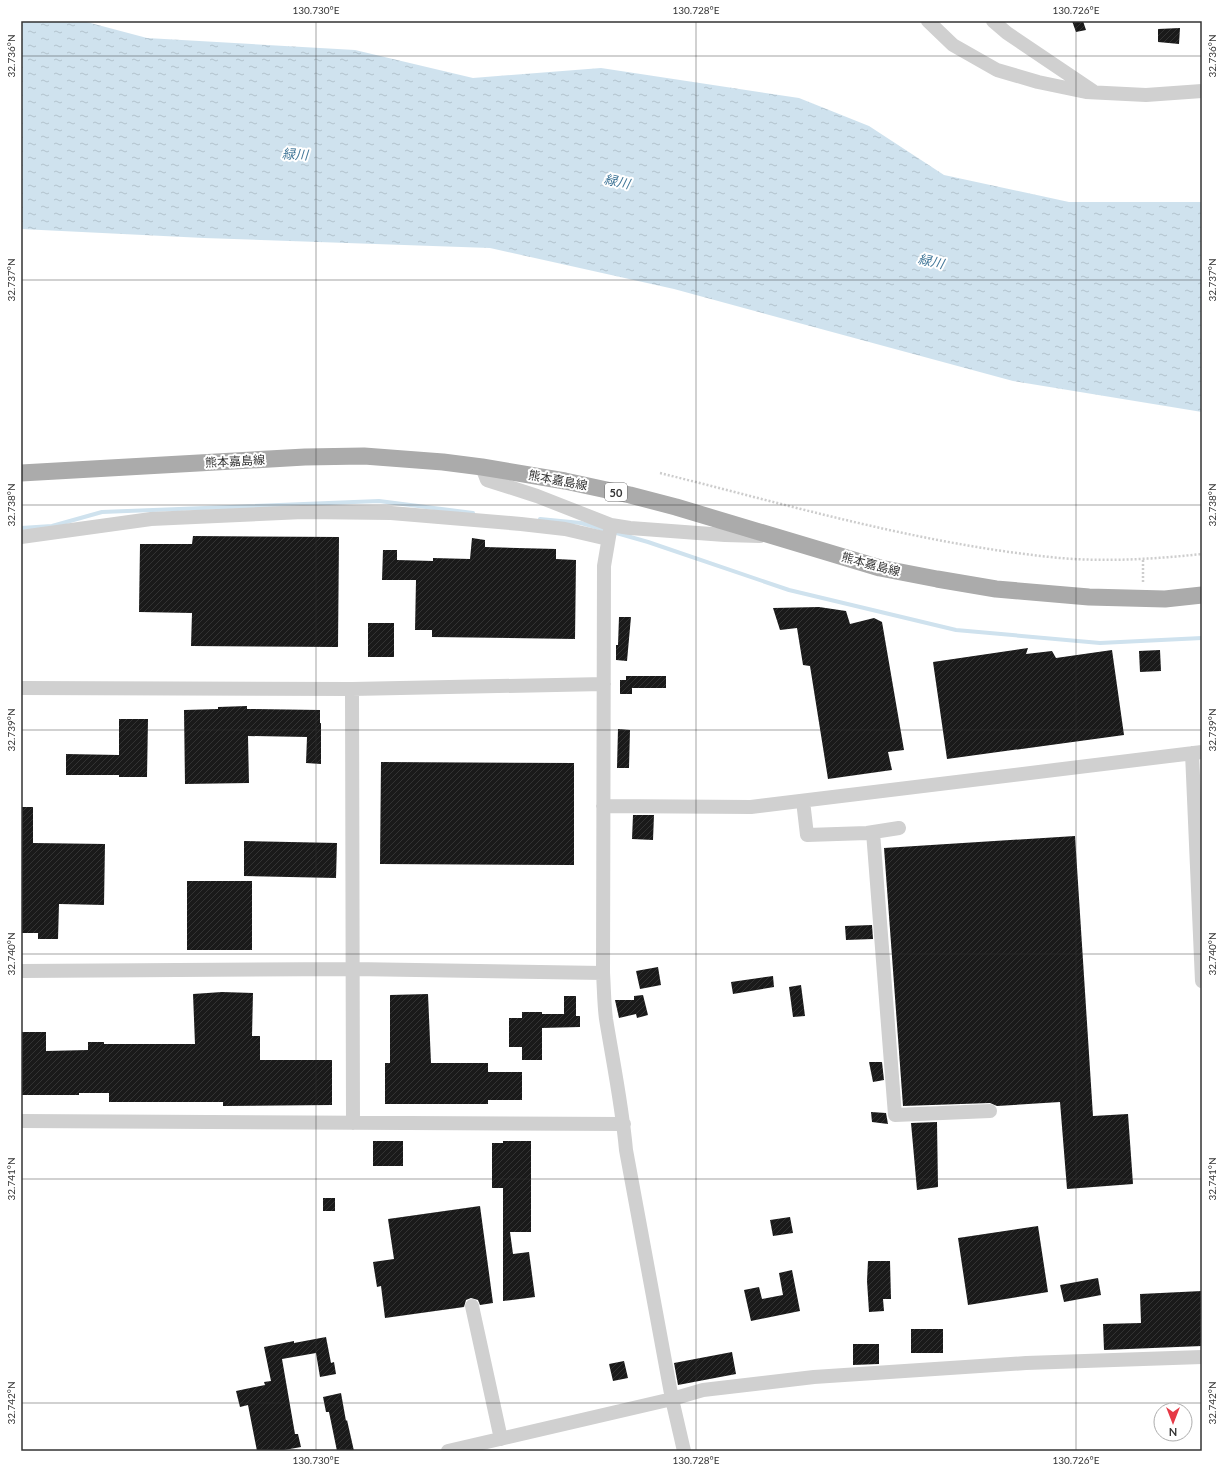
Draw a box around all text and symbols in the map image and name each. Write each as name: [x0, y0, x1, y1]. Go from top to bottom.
text: 130.730°E: [292, 4, 340, 16]
text: 130.728°E: [672, 4, 720, 16]
text: 130.726°E: [1052, 4, 1100, 16]
text: 32.736°N: [5, 34, 17, 78]
text: 32.736°N: [1206, 34, 1218, 78]
water label: 緑川: [282, 145, 310, 163]
water label: 緑川: [603, 170, 633, 192]
water label: 緑川: [917, 250, 947, 272]
text: 32.737°N: [5, 258, 17, 302]
text: 32.737°N: [1206, 258, 1218, 302]
street label: 熊本嘉島線: [205, 452, 265, 470]
street label: 熊本嘉島線: [527, 467, 589, 493]
text: 32.738°N: [5, 483, 17, 527]
road number: 50: [605, 483, 627, 501]
text: 32.738°N: [1206, 483, 1218, 527]
street label: 熊本嘉島線: [840, 549, 902, 579]
text: 32.739°N: [5, 708, 17, 752]
text: 32.739°N: [1206, 708, 1218, 752]
text: 32.740°N: [5, 932, 17, 976]
text: 32.740°N: [1206, 932, 1218, 976]
text: 32.741°N: [5, 1157, 17, 1201]
text: 32.741°N: [1206, 1157, 1218, 1201]
text: 32.742°N: [5, 1381, 17, 1425]
text: 32.742°N: [1206, 1381, 1218, 1425]
north arrow: [1153, 1402, 1193, 1442]
text: N: [1169, 1426, 1177, 1439]
text: 130.730°E: [292, 1454, 340, 1466]
text: 130.728°E: [672, 1454, 720, 1466]
text: 130.726°E: [1052, 1454, 1100, 1466]

